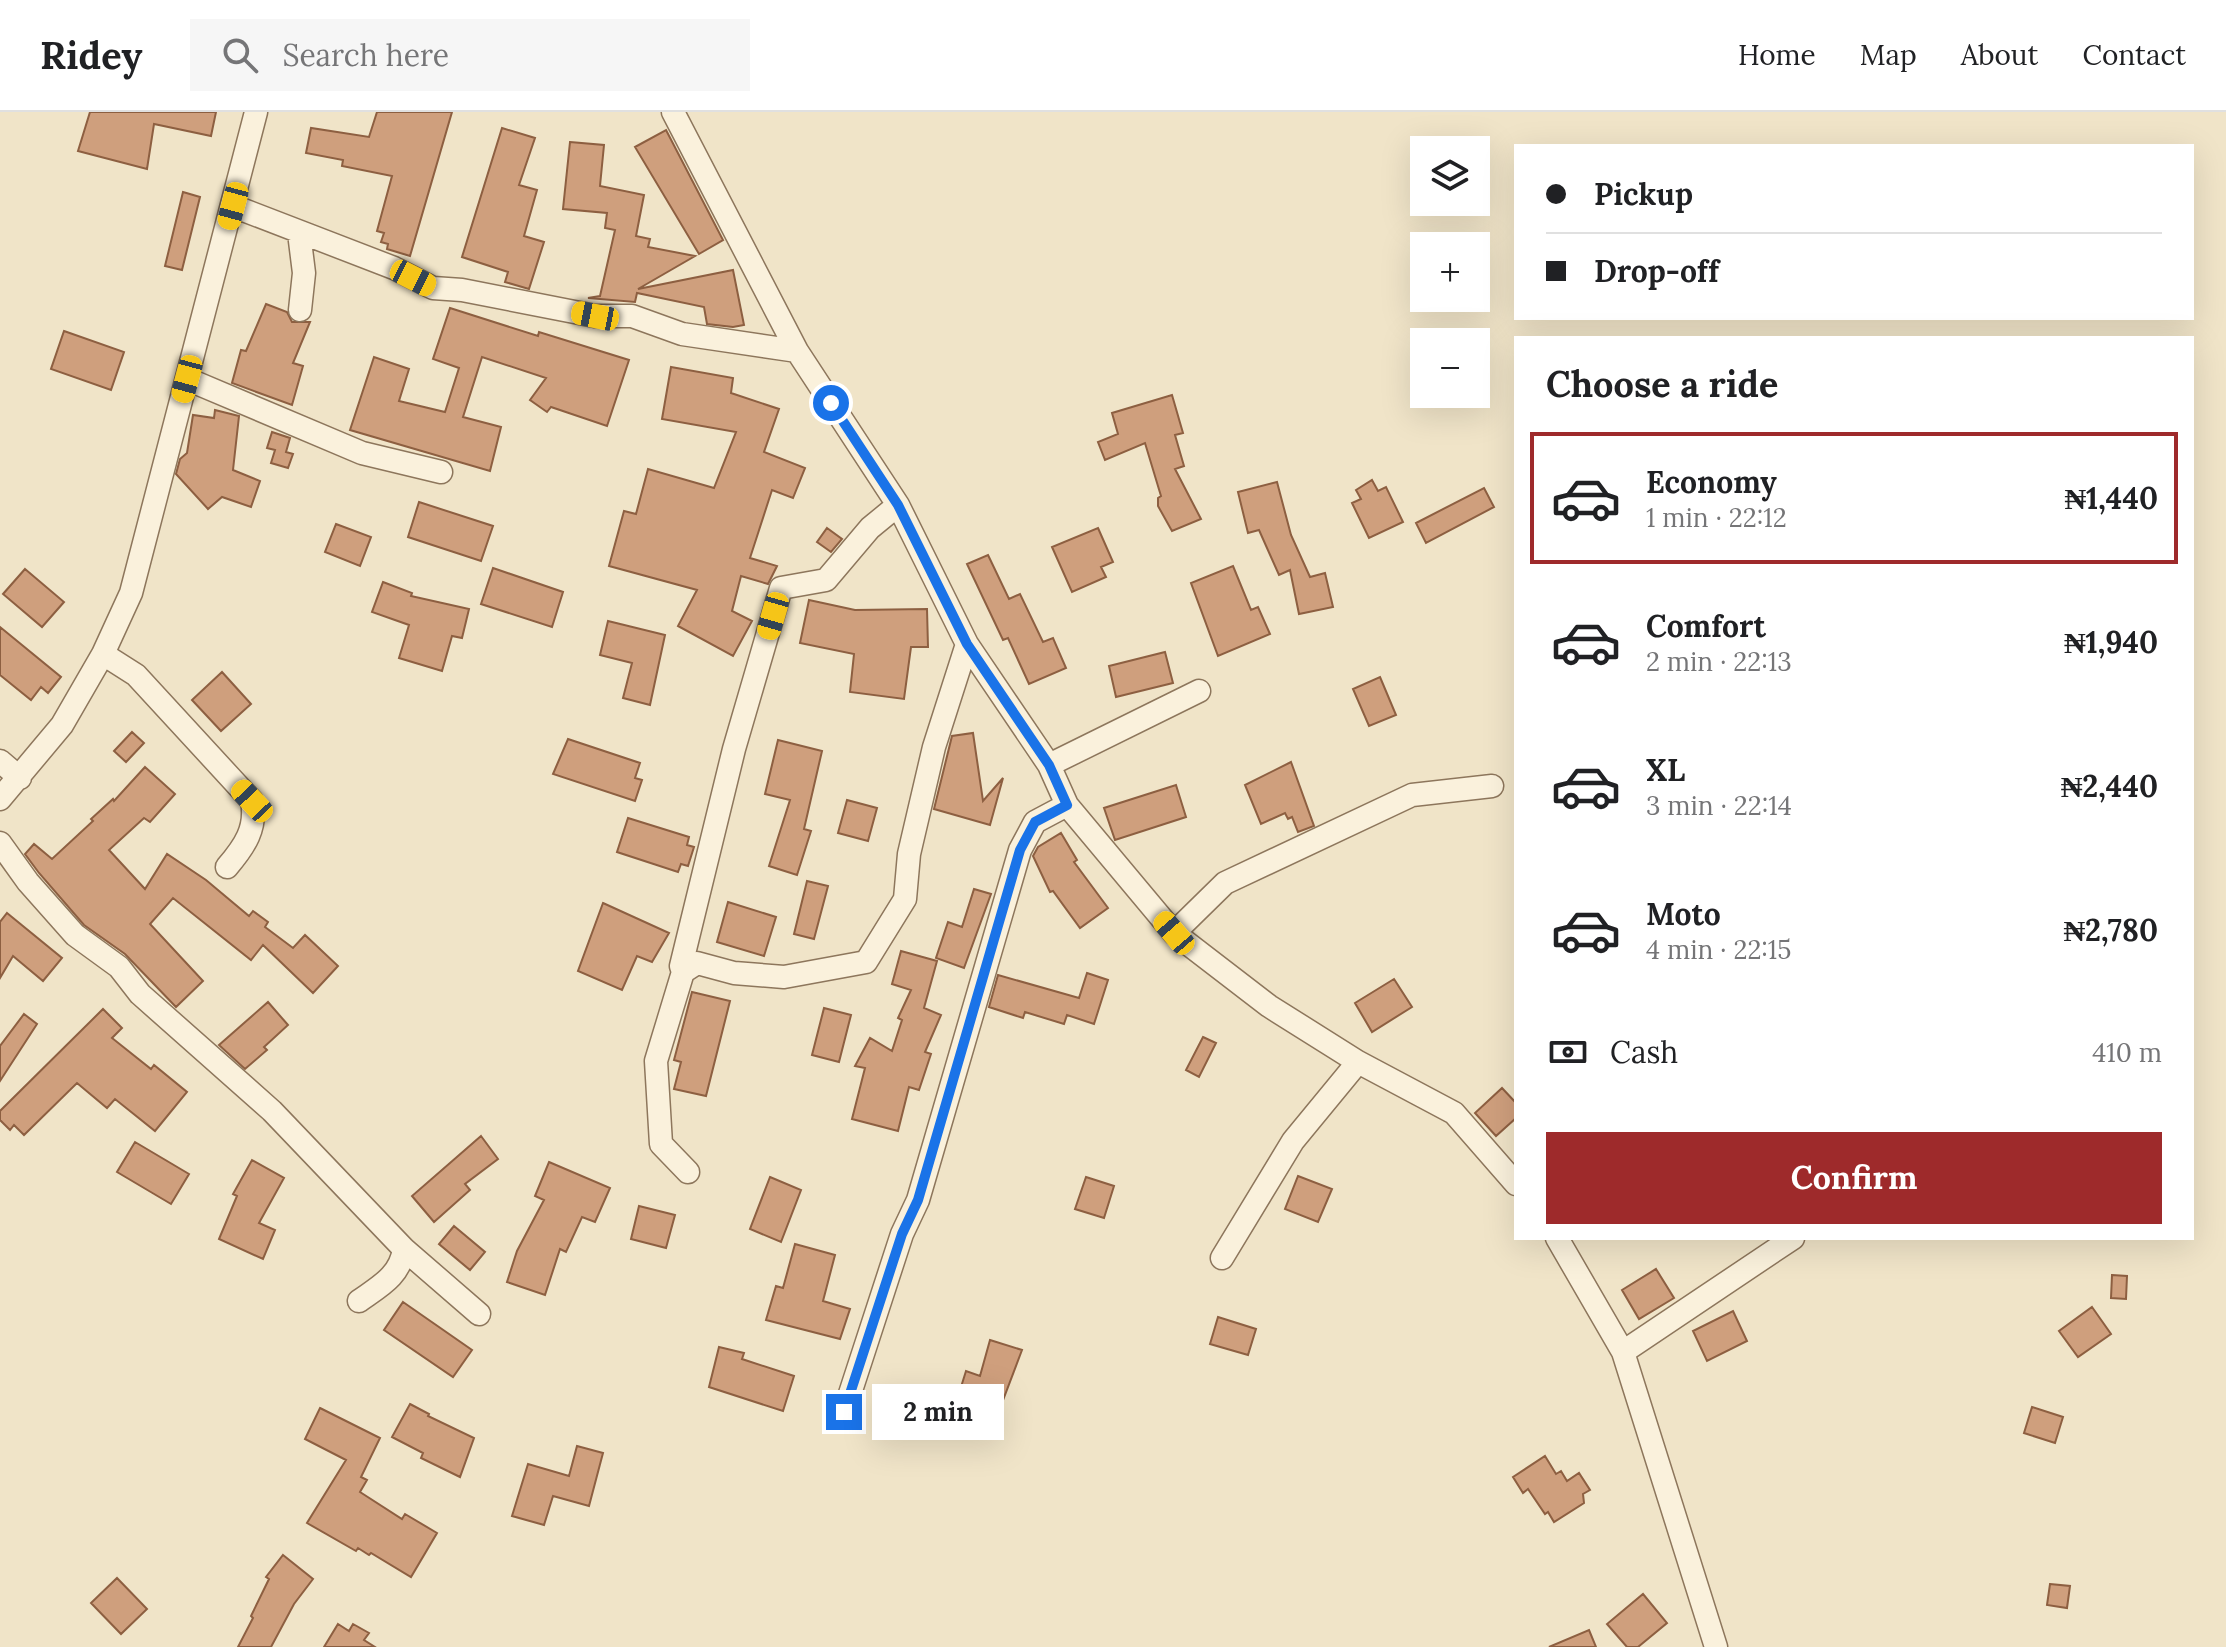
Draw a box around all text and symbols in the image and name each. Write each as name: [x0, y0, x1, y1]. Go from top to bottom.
search box: [190, 19, 750, 91]
text: Ridey: [40, 31, 142, 79]
icon: search: [218, 33, 262, 77]
text: Search here: [282, 36, 449, 74]
text: Home: [1738, 37, 1816, 73]
text: Map: [1860, 37, 1917, 73]
text: About: [1961, 37, 2038, 73]
text: Contact: [2082, 37, 2186, 73]
map controls: [1410, 136, 1490, 408]
button: layers: [1410, 136, 1490, 216]
text: Pickup: [1594, 175, 1693, 213]
car: [215, 180, 251, 232]
button: +: [1410, 232, 1490, 312]
text: Drop-off: [1594, 252, 1719, 290]
car: [386, 256, 440, 300]
car: [569, 300, 621, 332]
button: −: [1410, 328, 1490, 408]
car: [169, 353, 205, 405]
text: Choose a ride: [1546, 361, 1778, 407]
route start: [813, 385, 849, 421]
icon: car: [1550, 462, 1622, 534]
text: Economy: [1646, 463, 1777, 501]
text: ₦1,440: [2064, 479, 2158, 517]
text: 1 min · 22:12: [1646, 501, 1787, 534]
car: [755, 590, 791, 642]
icon: car: [1550, 606, 1622, 678]
text: Comfort: [1646, 607, 1766, 645]
text: ₦1,940: [2064, 623, 2158, 661]
text: 2 min · 22:13: [1646, 645, 1792, 678]
icon: car: [1550, 750, 1622, 822]
text: XL: [1646, 751, 1685, 789]
text: ₦2,440: [2061, 767, 2158, 805]
car: [227, 775, 277, 827]
text: 3 min · 22:14: [1646, 789, 1792, 822]
icon: car: [1550, 894, 1622, 966]
text: Moto: [1646, 895, 1721, 933]
car: [1149, 907, 1199, 959]
text: ₦2,780: [2063, 911, 2158, 949]
text: 4 min · 22:15: [1646, 933, 1792, 966]
icon: cash: [1546, 1030, 1590, 1074]
text: Cash: [1610, 1033, 1678, 1071]
text: 410 m: [2092, 1036, 2162, 1069]
button: Confirm: [1546, 1132, 2162, 1224]
callout: 2 min: [872, 1384, 1004, 1440]
route end: [826, 1394, 862, 1430]
text: 2 min: [903, 1395, 973, 1428]

